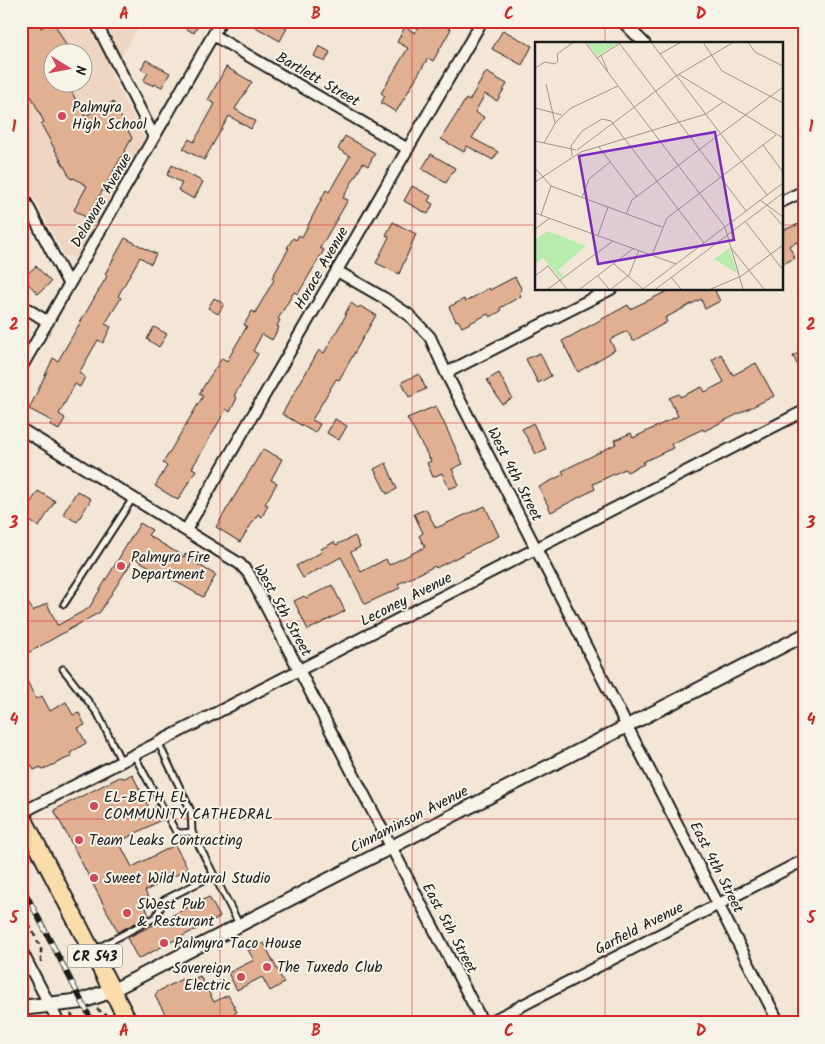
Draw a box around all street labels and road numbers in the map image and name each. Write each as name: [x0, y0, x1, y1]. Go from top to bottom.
street label: Bartlett Street: [271, 46, 364, 114]
street label: Delaware Avenue: [65, 148, 139, 252]
street label: Horace Avenue: [288, 222, 355, 315]
street label: West 4th Street: [480, 423, 548, 526]
street label: West 5th Street: [247, 560, 318, 661]
street label: Leconey Avenue: [356, 566, 457, 633]
street label: Cinnaminson Avenue: [346, 779, 473, 860]
street label: East 4th Street: [683, 817, 750, 918]
street label: East 5th Street: [415, 879, 483, 978]
street label: Garfield Avenue: [591, 896, 688, 962]
road number: CR 543: [68, 944, 122, 968]

